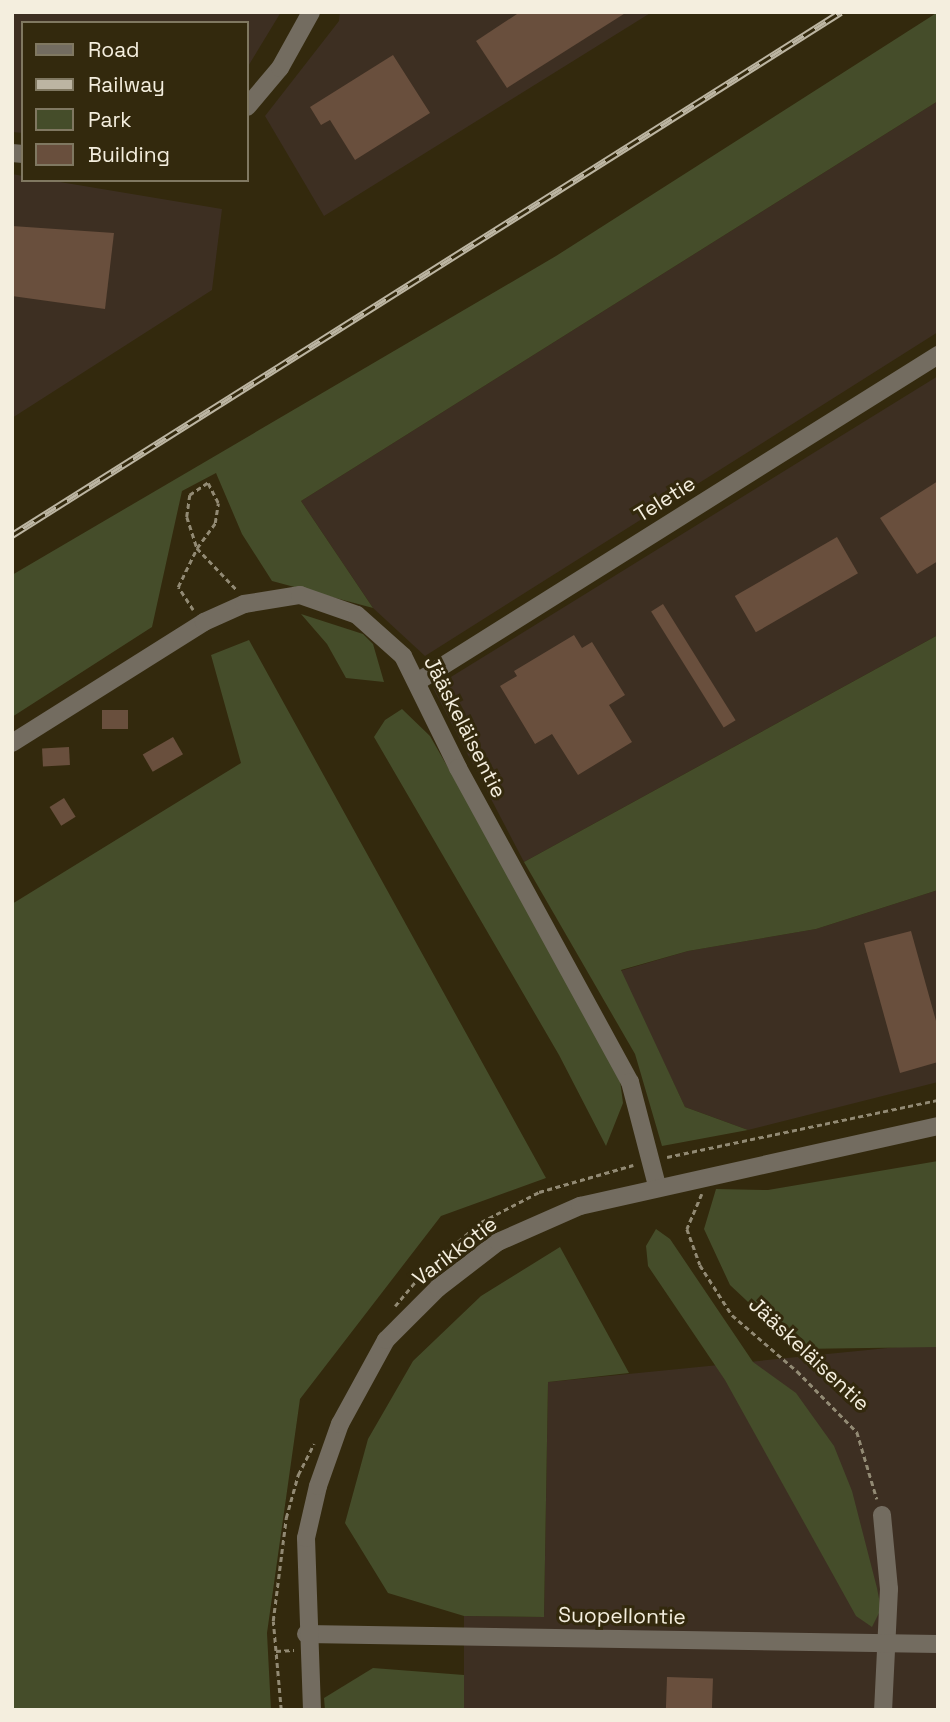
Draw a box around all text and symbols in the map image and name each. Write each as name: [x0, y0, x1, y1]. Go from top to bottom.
legend: [21, 21, 248, 182]
text: Road: [88, 36, 140, 63]
text: Railway: [88, 71, 165, 98]
text: Park: [88, 106, 132, 133]
text: Building: [88, 141, 170, 168]
street label: Teletie: [630, 471, 700, 527]
street label: Jääskeläisentie: [418, 652, 512, 802]
street label: Varikkotie: [408, 1211, 502, 1291]
street label: Jääskeläisentie: [743, 1292, 875, 1416]
street label: Suopellontie: [558, 1602, 686, 1630]

